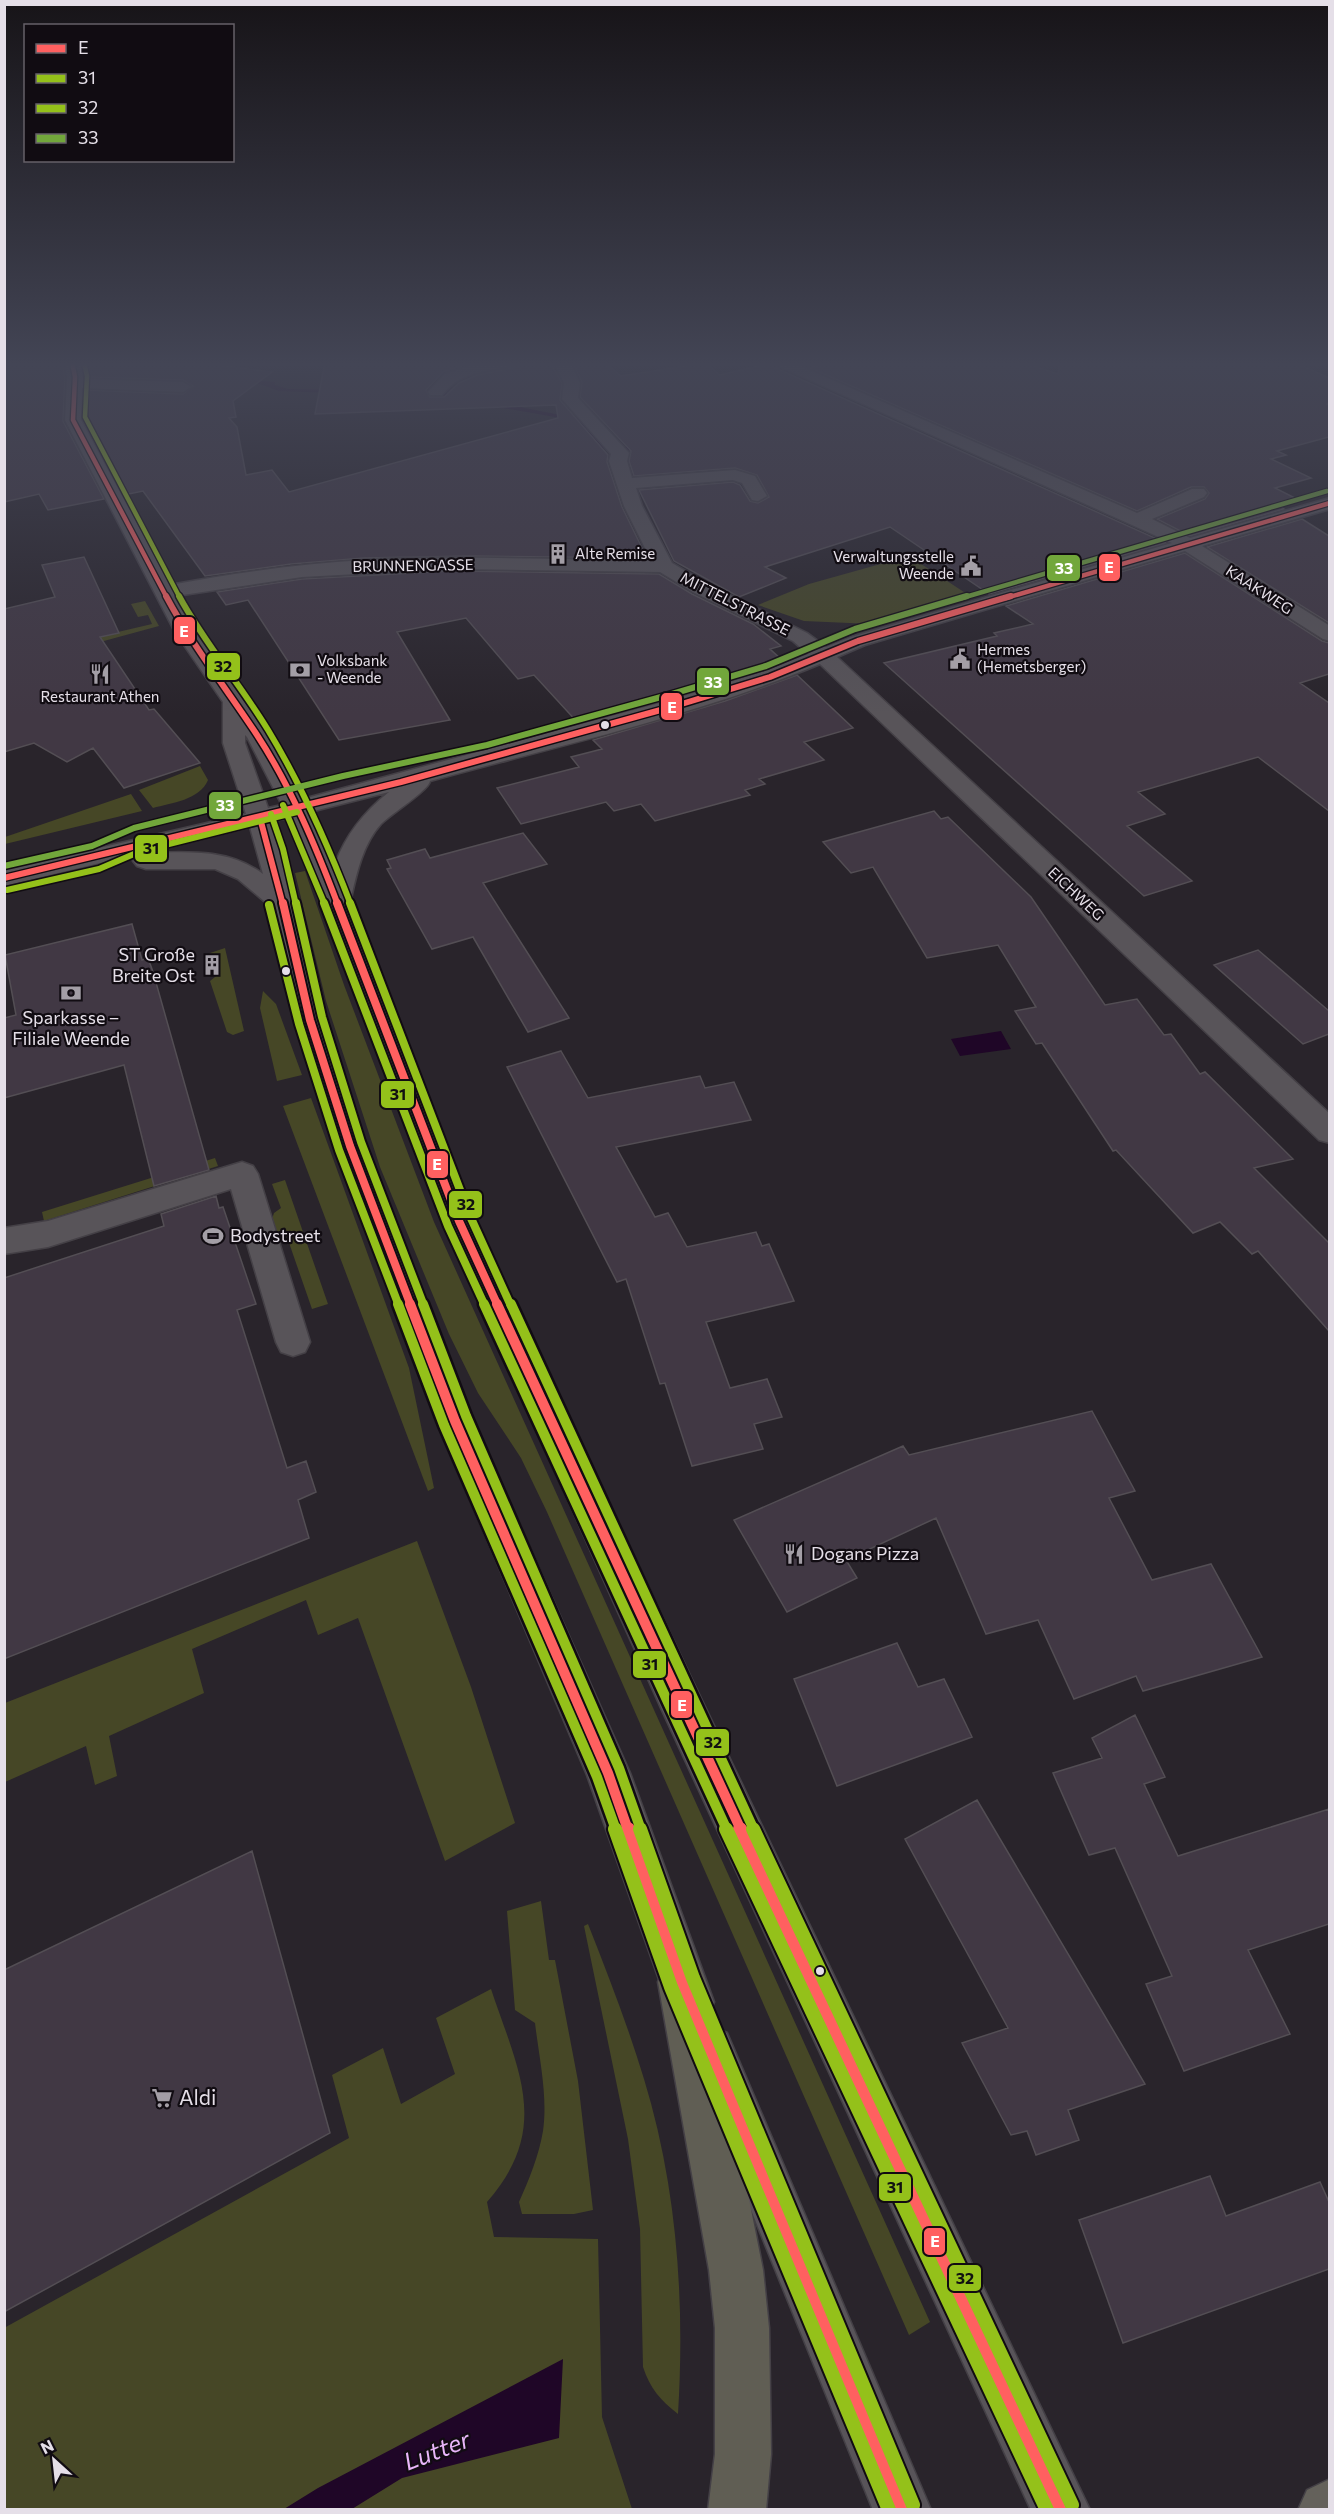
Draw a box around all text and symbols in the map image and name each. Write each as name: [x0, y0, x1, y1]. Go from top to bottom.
legend: [24, 24, 234, 162]
text: E: [78, 36, 89, 58]
text: 31: [78, 66, 96, 88]
text: 32: [78, 96, 98, 118]
text: 33: [78, 126, 99, 148]
building icon: Alte Remise: [546, 542, 570, 566]
place label: Alte Remise: [575, 544, 655, 562]
place label: Verwaltungsstelle Weende: [833, 547, 954, 582]
line badge: E: [1098, 553, 1121, 582]
public building icon: Verwaltungsstelle Weende: [959, 554, 983, 578]
line badge: 33: [1046, 554, 1081, 582]
street label: BRUNNENGASSE: [352, 555, 474, 575]
text: E: [1104, 557, 1114, 576]
text: 33: [1055, 558, 1073, 577]
street label: KAAKWEG: [1223, 561, 1296, 617]
street label: MITTELSTRASSE: [678, 568, 793, 638]
line badge: E: [173, 616, 196, 645]
text: E: [179, 621, 189, 640]
place label: Hermes (Hemetsberger): [977, 640, 1086, 675]
public building icon: Hermes (Hemetsberger): [948, 647, 972, 671]
place label: Volksbank - Weende: [317, 651, 387, 686]
line badge: 32: [206, 652, 241, 681]
text: 32: [214, 656, 232, 675]
bank icon: Volksbank - Weende: [288, 658, 312, 682]
restaurant icon: Restaurant Athen: [88, 662, 112, 686]
line badge: 33: [696, 667, 730, 696]
text: 33: [704, 672, 722, 691]
place label: Restaurant Athen: [41, 687, 159, 705]
line badge: E: [660, 692, 683, 721]
text: E: [667, 697, 677, 716]
unlabelled marker: [599, 719, 611, 731]
line badge: 33: [208, 791, 242, 820]
text: 33: [216, 795, 234, 814]
line badge: 31: [134, 834, 168, 863]
text: 31: [143, 838, 159, 857]
street label: EICHWEG: [1045, 863, 1108, 924]
place label: ST Große Breite Ost: [112, 943, 195, 986]
building icon: ST Große Breite Ost: [200, 953, 224, 977]
unlabelled marker: [280, 965, 292, 977]
bank icon: Sparkasse – Filiale Weende: [59, 981, 83, 1005]
place label: Sparkasse – Filiale Weende: [12, 1006, 130, 1049]
line badge: 31: [380, 1080, 415, 1109]
text: 31: [390, 1084, 406, 1103]
line badge: E: [426, 1150, 449, 1179]
text: E: [432, 1154, 442, 1173]
line badge: 32: [448, 1190, 483, 1219]
text: 32: [457, 1194, 475, 1213]
sports icon: Bodystreet: [201, 1224, 225, 1248]
place label: Bodystreet: [230, 1224, 321, 1246]
restaurant icon: Dogans Pizza: [782, 1542, 806, 1566]
place label: Dogans Pizza: [811, 1542, 919, 1564]
line badge: 31: [632, 1650, 667, 1679]
text: 31: [642, 1654, 658, 1673]
line badge: E: [670, 1690, 693, 1719]
text: E: [677, 1695, 687, 1714]
line badge: 32: [695, 1728, 730, 1757]
text: 32: [704, 1732, 722, 1751]
unlabelled marker: [814, 1965, 826, 1977]
place label: Aldi: [179, 2084, 216, 2109]
supermarket icon: Aldi: [150, 2086, 174, 2110]
line badge: 31: [878, 2173, 912, 2202]
text: 31: [887, 2177, 903, 2196]
line badge: E: [923, 2227, 946, 2256]
text: E: [930, 2231, 940, 2250]
line badge: 32: [948, 2264, 982, 2292]
text: 32: [956, 2268, 974, 2287]
water label: Lutter: [399, 2423, 475, 2475]
north arrow: [24, 2430, 84, 2490]
text: N: [37, 2435, 57, 2457]

